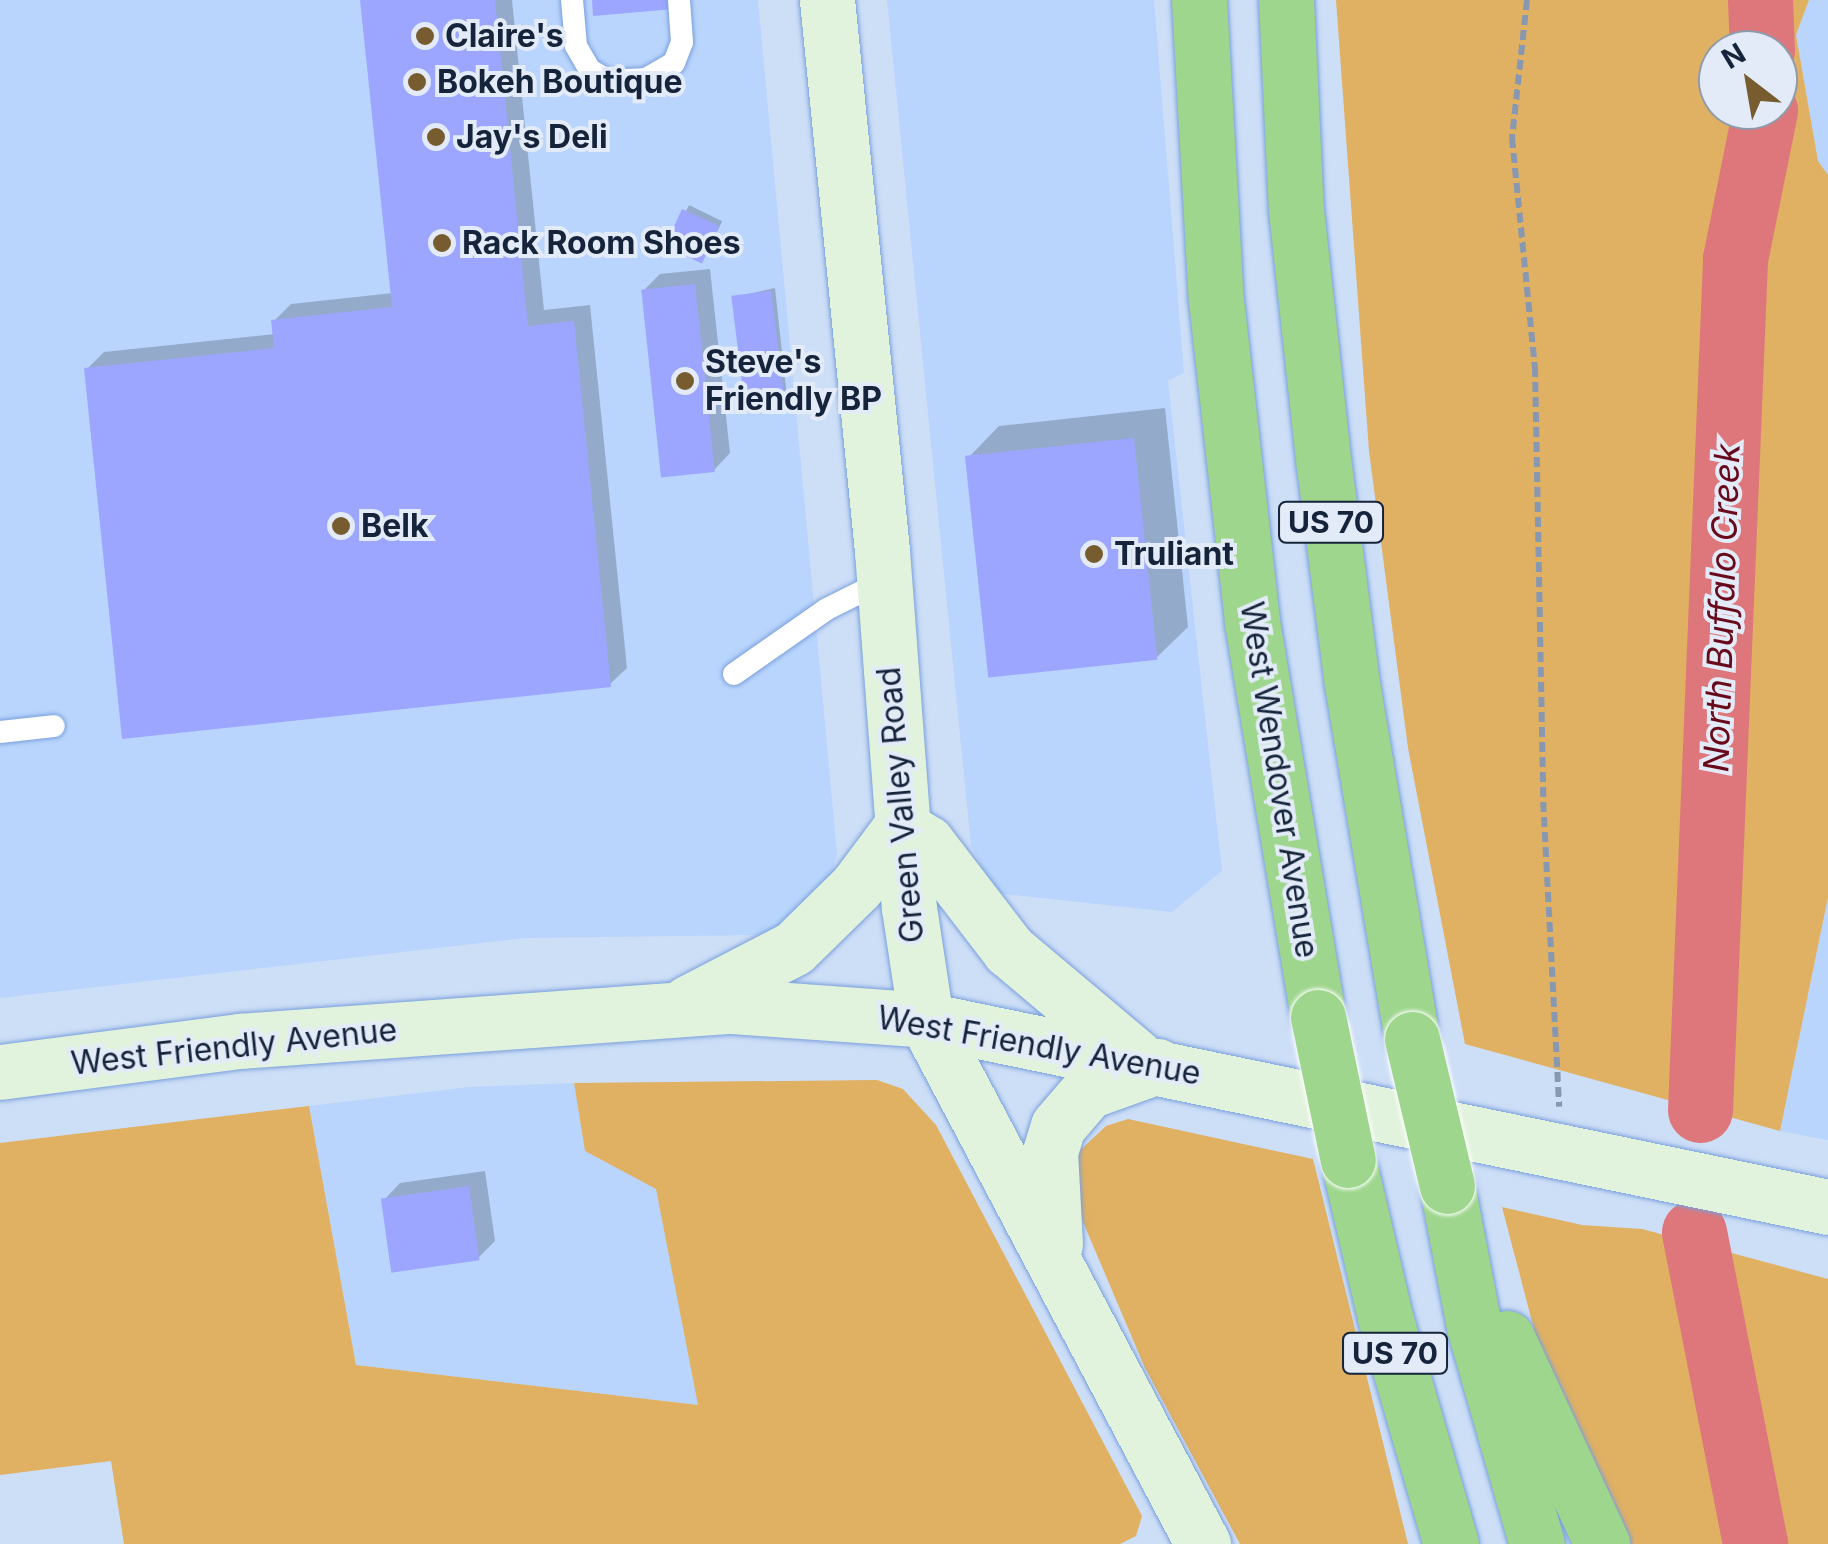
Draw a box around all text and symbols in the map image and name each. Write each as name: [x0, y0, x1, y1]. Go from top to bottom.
place label: Claire's: [445, 17, 564, 55]
marker: Claire's: [414, 25, 436, 47]
north arrow: [1698, 30, 1798, 130]
text: N: [1716, 36, 1751, 76]
place label: Bokeh Boutique: [437, 63, 682, 101]
marker: Bokeh Boutique: [406, 71, 428, 93]
place label: Jay's Deli: [456, 118, 608, 156]
marker: Jay's Deli: [425, 126, 447, 148]
place label: Rack Room Shoes: [462, 224, 741, 262]
marker: Rack Room Shoes: [431, 232, 453, 254]
place label: Steve's Friendly BP: [705, 344, 882, 419]
marker: Steve's Friendly BP: [674, 370, 696, 392]
water label: North Buffalo Creek: [1694, 443, 1748, 773]
road number: US 70: [1276, 497, 1386, 547]
place label: Belk: [361, 507, 428, 545]
marker: Belk: [330, 515, 352, 537]
place label: Truliant: [1114, 535, 1234, 573]
marker: Truliant: [1083, 543, 1105, 565]
street label: West Wendover Avenue: [1232, 599, 1326, 961]
street label: Green Valley Road: [870, 665, 932, 945]
street label: West Friendly Avenue: [874, 999, 1204, 1093]
street label: West Friendly Avenue: [69, 1011, 399, 1083]
road number: US 70: [1340, 1328, 1450, 1378]

